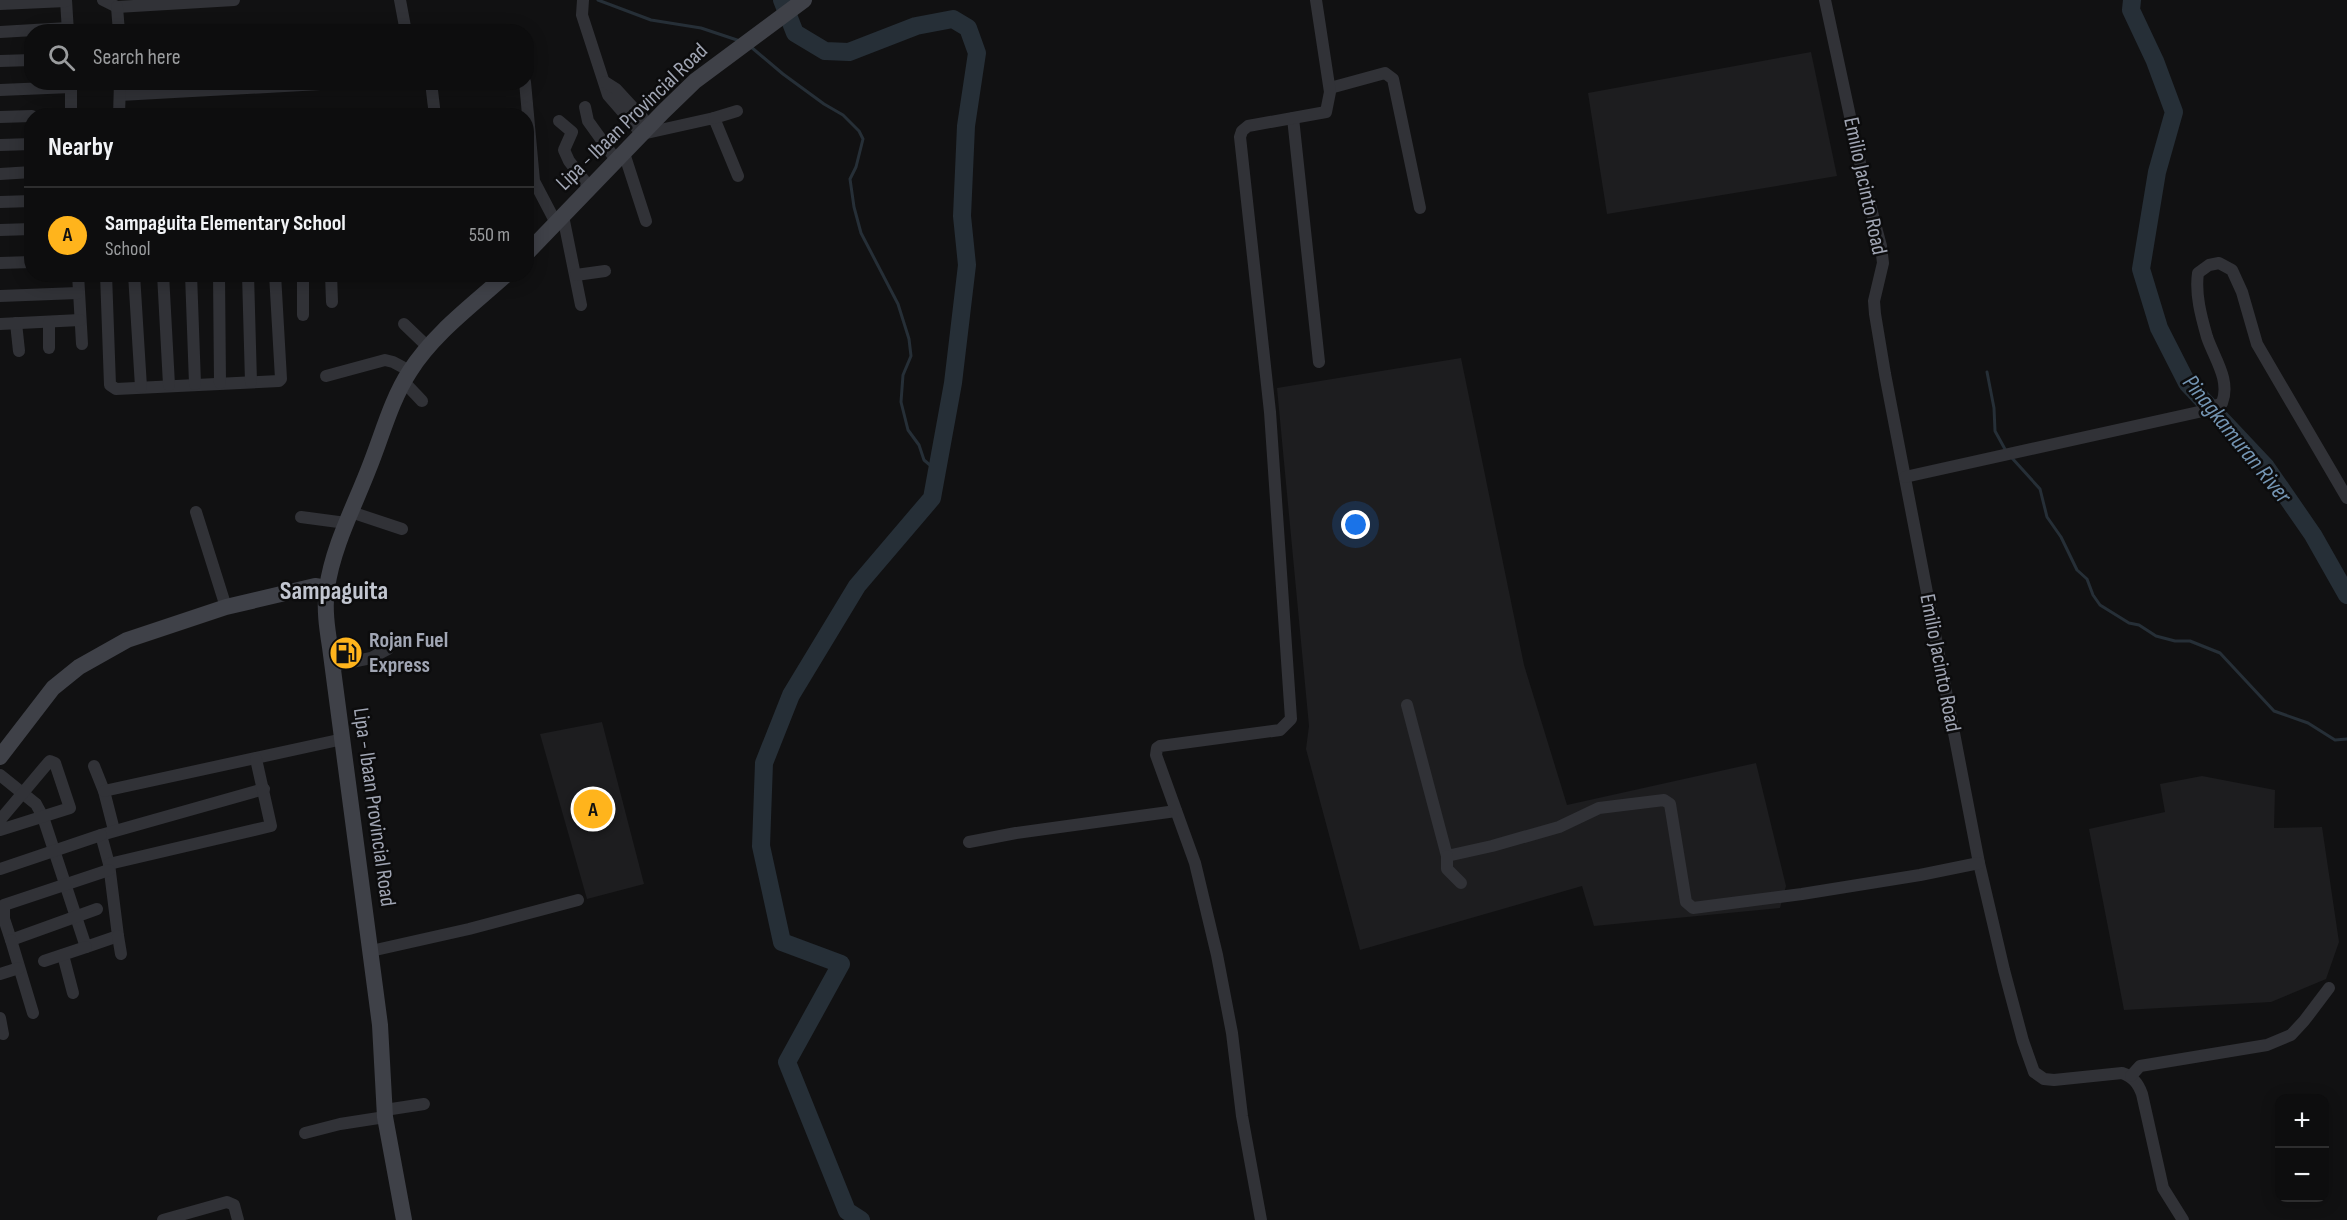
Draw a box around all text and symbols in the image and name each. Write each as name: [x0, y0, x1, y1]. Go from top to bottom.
search box: [24, 24, 534, 90]
street label: Lipa - Ibaan Provincial Road: [551, 38, 713, 196]
icon: search: [45, 41, 78, 74]
text: Search here: [93, 44, 180, 71]
street label: Emilio Jacinto Road: [1837, 115, 1893, 257]
text: Nearby: [48, 132, 114, 163]
text: Sampaguita Elementary School: [105, 210, 346, 237]
text: A: [63, 223, 72, 247]
text: 550 m: [469, 223, 510, 247]
text: School: [105, 237, 150, 261]
water label: Pinagkamuran River: [2176, 369, 2298, 510]
your location: [1341, 510, 1370, 539]
district label: Sampaguita: [280, 576, 388, 607]
street label: Emilio Jacinto Road: [1913, 592, 1967, 734]
place label: Rojan Fuel Express: [369, 627, 448, 679]
fuel station icon: Rojan Fuel Express: [328, 635, 364, 671]
street label: Lipa - Ibaan Provincial Road: [347, 706, 401, 908]
pin: A: [574, 786, 612, 832]
map controls: [2275, 1094, 2329, 1202]
button: +: [2275, 1094, 2329, 1148]
button: −: [2275, 1148, 2329, 1202]

